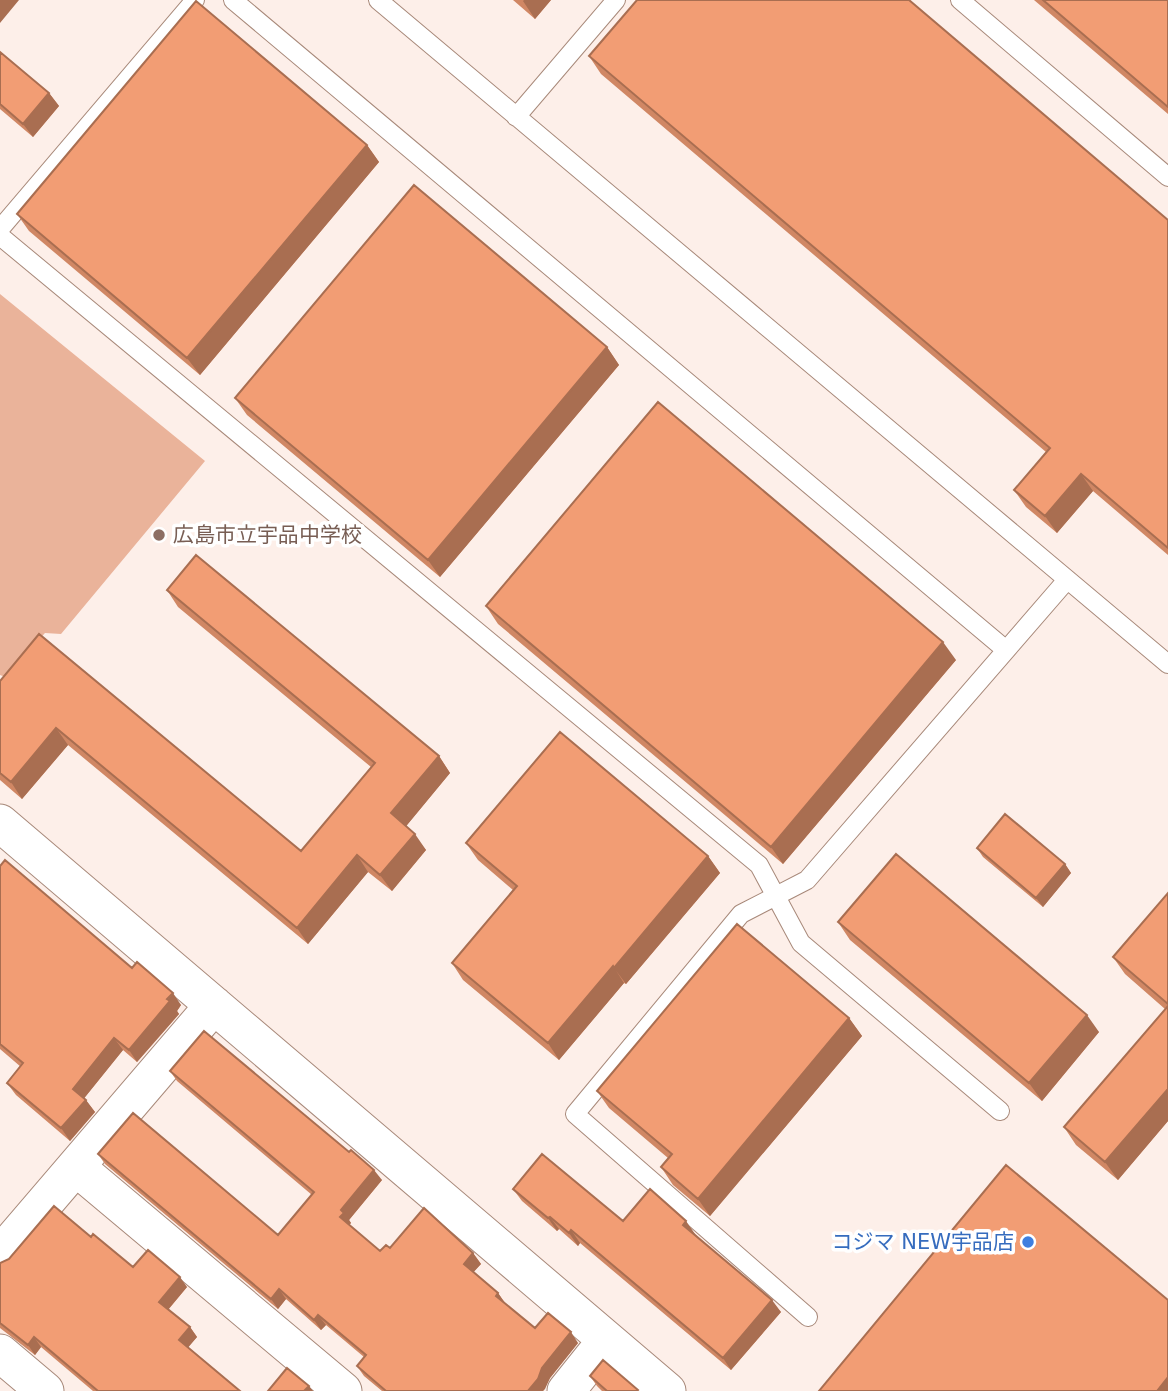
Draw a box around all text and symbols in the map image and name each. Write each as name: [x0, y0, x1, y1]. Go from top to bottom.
place label: 広島市立宇品中学校: [173, 523, 362, 547]
marker: 広島市立宇品中学校: [151, 527, 167, 543]
place label: コジマ NEW宇品店: [832, 1230, 1014, 1254]
marker: コジマ NEW宇品店: [1020, 1234, 1036, 1250]

